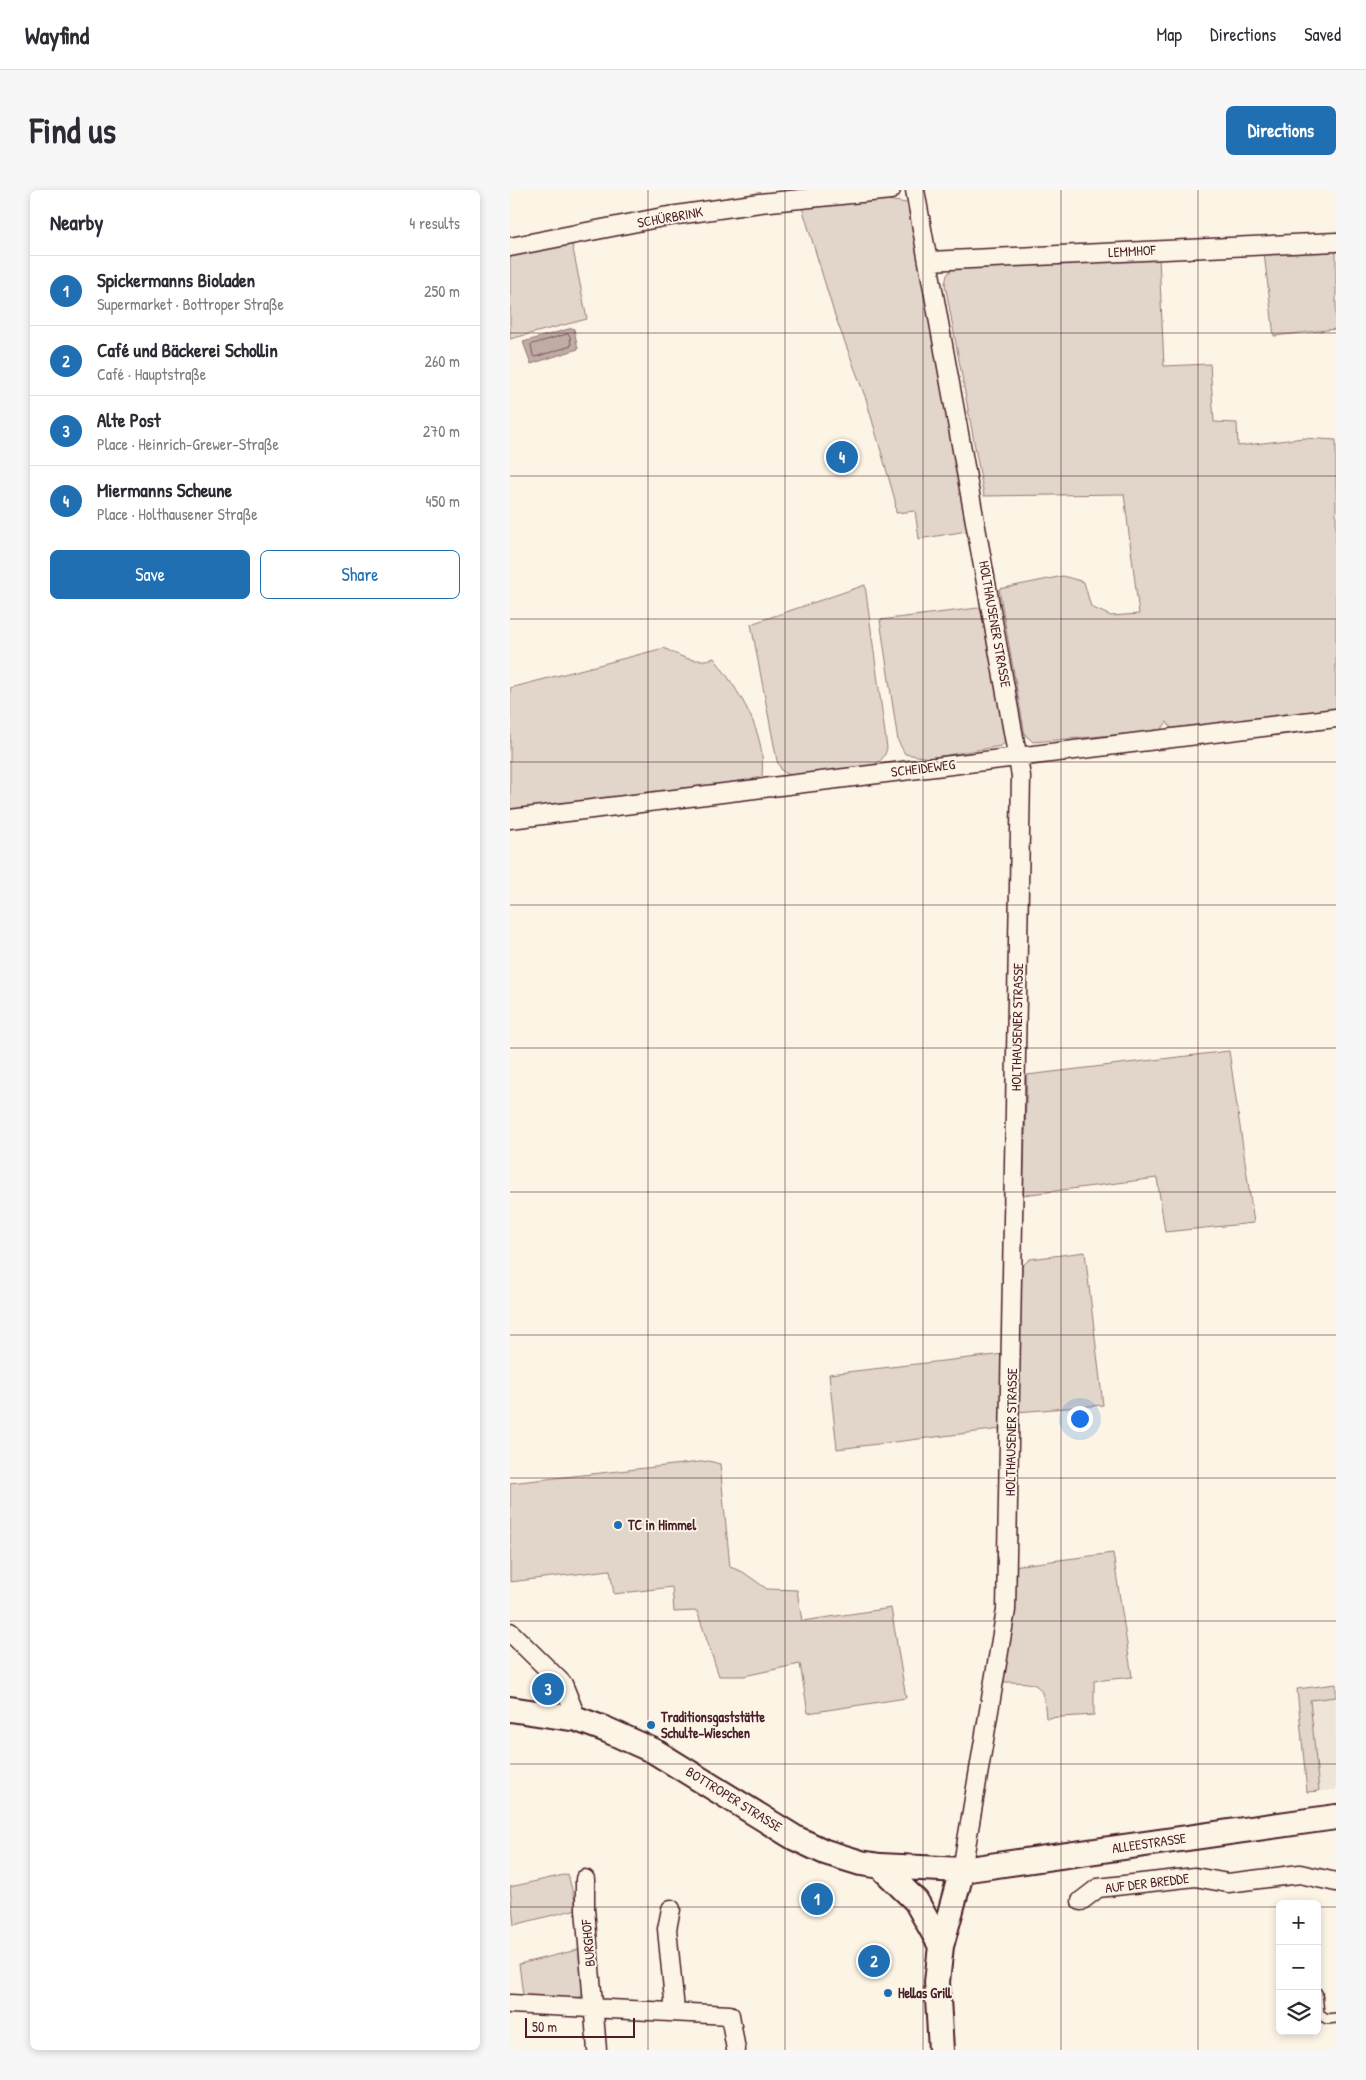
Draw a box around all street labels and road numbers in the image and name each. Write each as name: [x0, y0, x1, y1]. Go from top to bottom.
street label: SCHÜRBRINK: [636, 201, 705, 232]
street label: LEMMHOF: [1108, 240, 1157, 261]
street label: HOLTHAUSENER STRASSE: [975, 559, 1016, 689]
street label: SCHEIDEWEG: [890, 754, 956, 781]
street label: HOLTHAUSENER STRASSE: [1006, 963, 1027, 1091]
street label: HOLTHAUSENER STRASSE: [1000, 1368, 1021, 1496]
street label: BOTTROPER STRASSE: [683, 1761, 786, 1836]
street label: ALLEESTRASSE: [1111, 1828, 1187, 1857]
street label: AUF DER BREDDE: [1104, 1868, 1190, 1897]
street label: BURGHOF: [576, 1918, 599, 1968]

